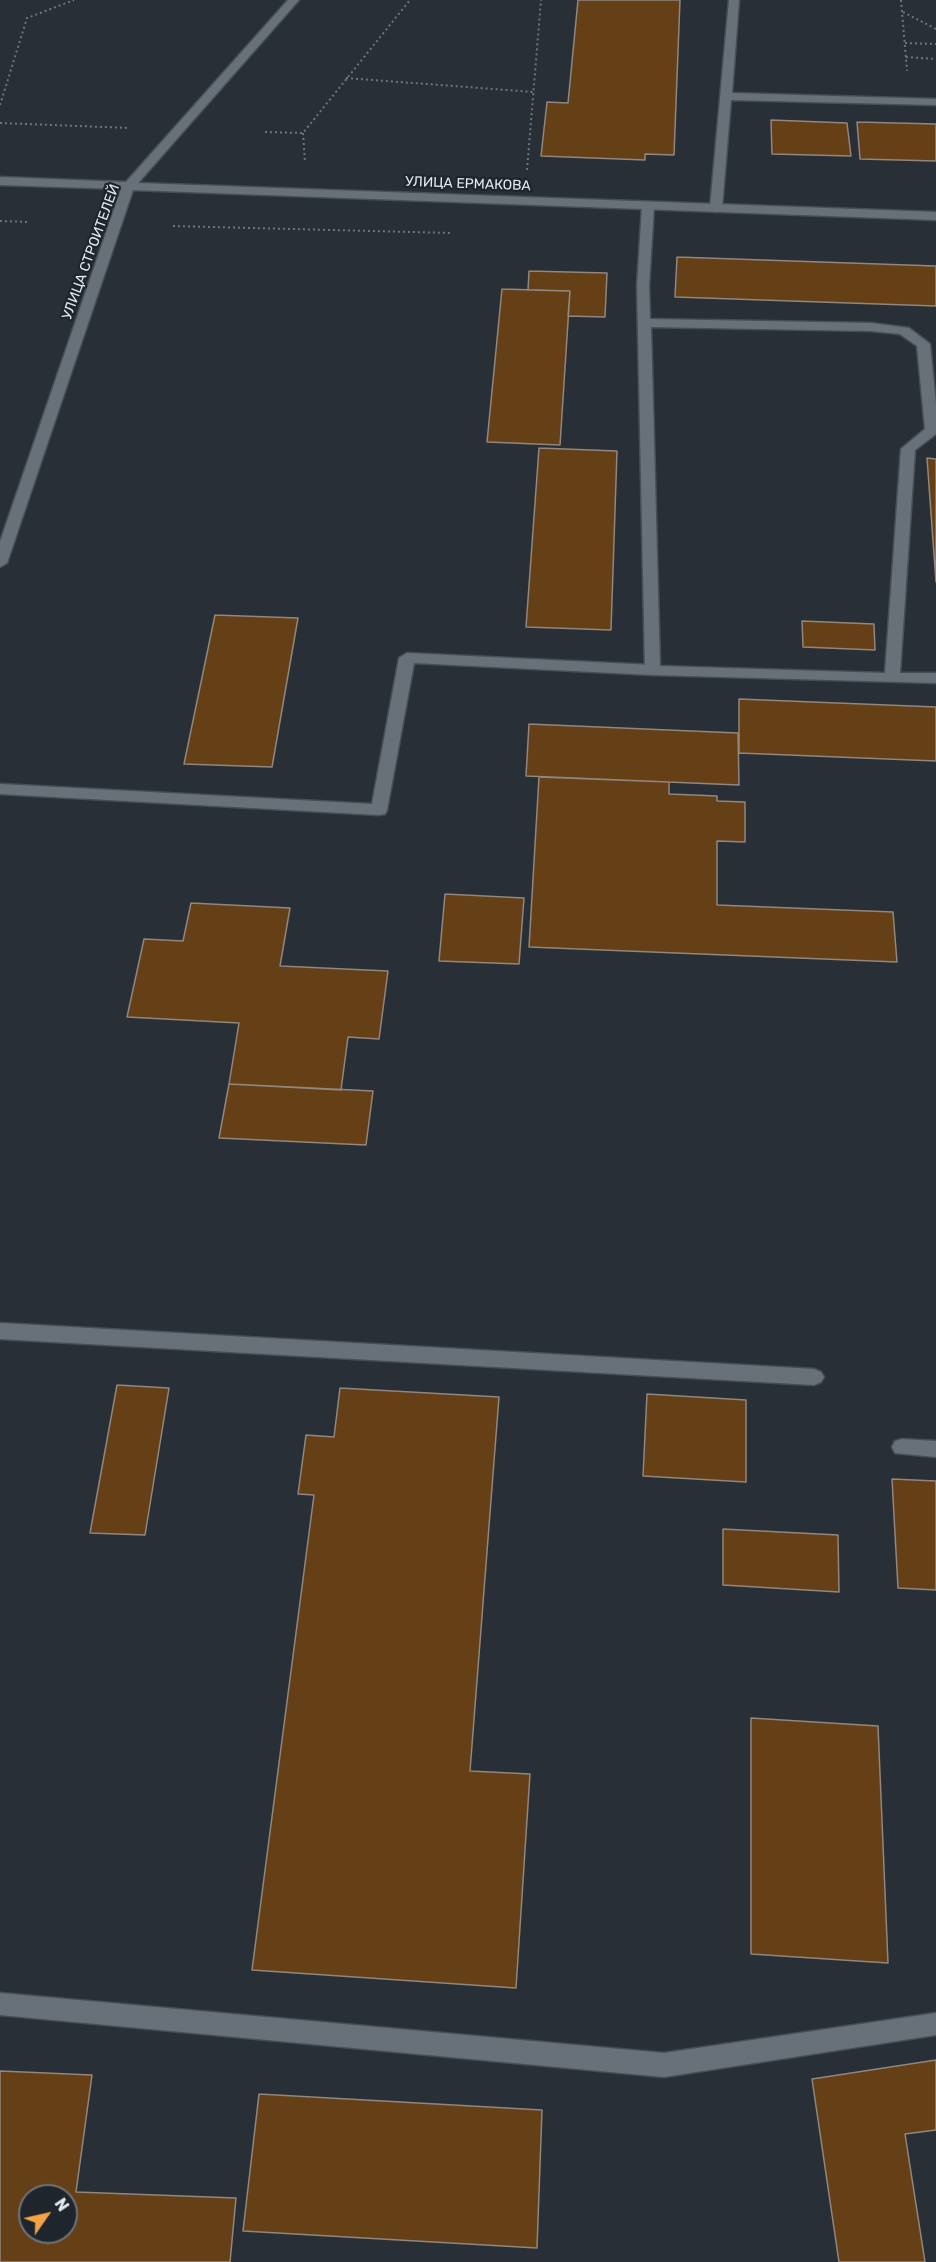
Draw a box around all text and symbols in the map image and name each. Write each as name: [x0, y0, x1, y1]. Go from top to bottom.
street label: УЛИЦА ЕРМАКОВА: [405, 173, 531, 195]
street label: УЛИЦА СТРОИТЕЛЕЙ: [59, 182, 123, 322]
north arrow: [18, 2184, 78, 2244]
text: N: [51, 2195, 73, 2215]

